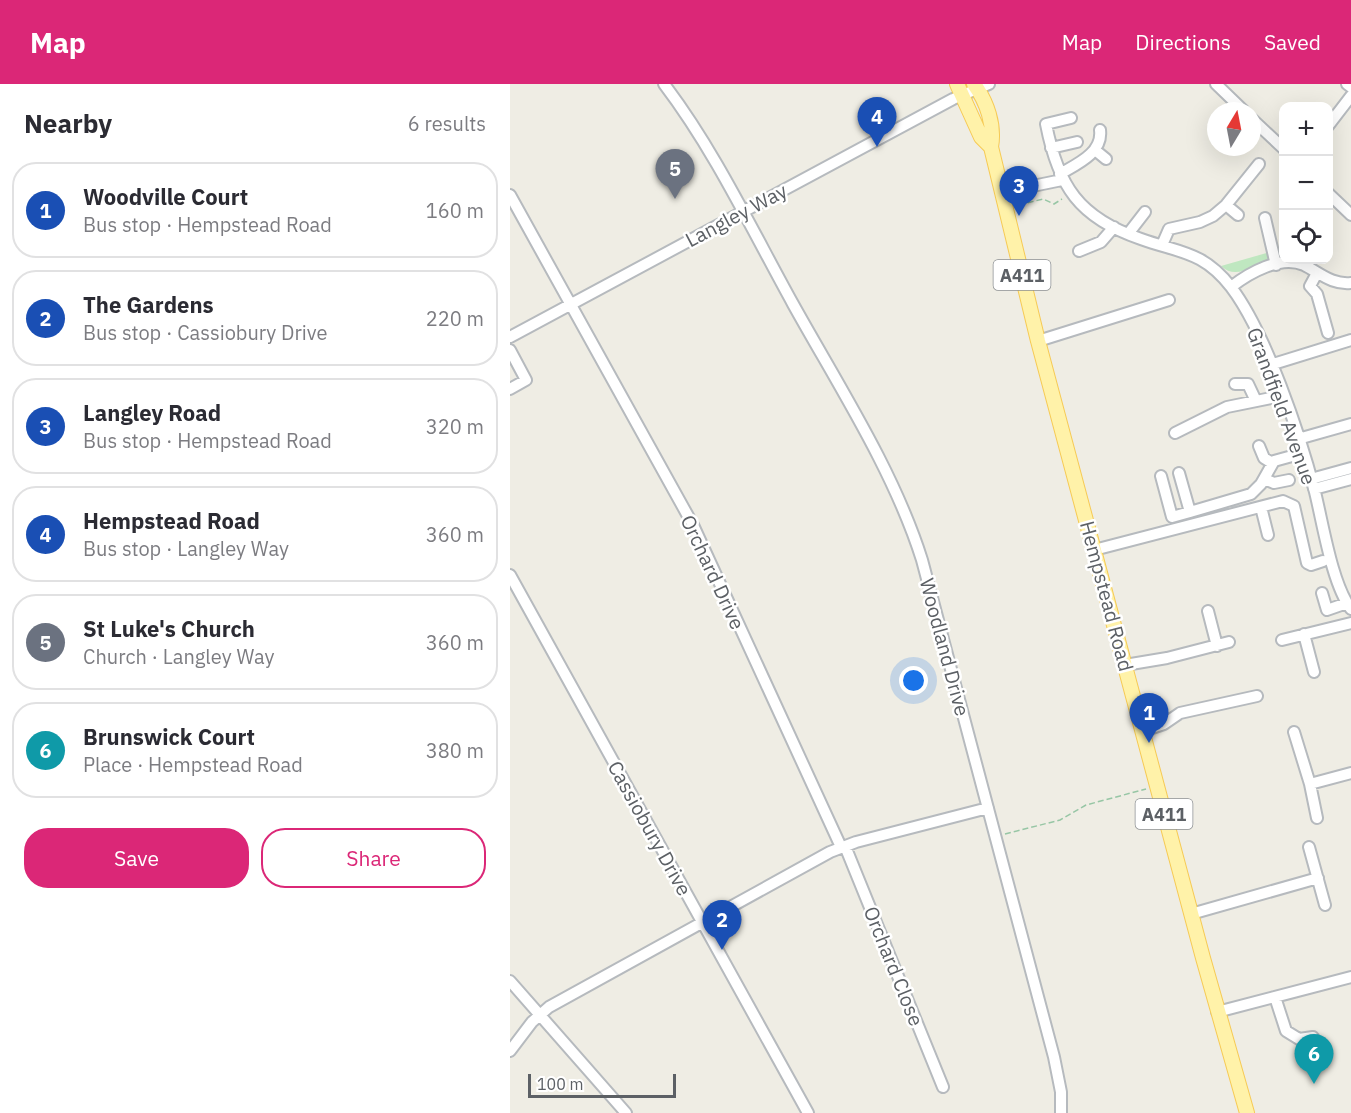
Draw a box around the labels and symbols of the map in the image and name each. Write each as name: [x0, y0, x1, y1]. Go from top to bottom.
pin: 4: [858, 98, 896, 147]
north arrow: [1207, 102, 1261, 156]
pin: 5: [656, 150, 694, 199]
pin: 3: [1000, 166, 1038, 216]
street label: Langley Way: [680, 177, 792, 253]
road number: A411: [994, 260, 1050, 290]
street label: Grandfield Avenue: [1241, 324, 1323, 488]
street label: Orchard Drive: [675, 510, 751, 634]
street label: Hempstead Road: [1074, 518, 1140, 674]
street label: Woodland Drive: [914, 575, 976, 719]
your location: [899, 666, 928, 695]
pin: 1: [1130, 694, 1168, 743]
street label: Cassiobury Drive: [602, 756, 698, 900]
road number: A411: [1136, 799, 1192, 829]
pin: 2: [702, 900, 742, 950]
street label: Orchard Close: [858, 902, 930, 1030]
pin: 6: [1294, 1034, 1334, 1084]
scale bar: [528, 1071, 676, 1098]

